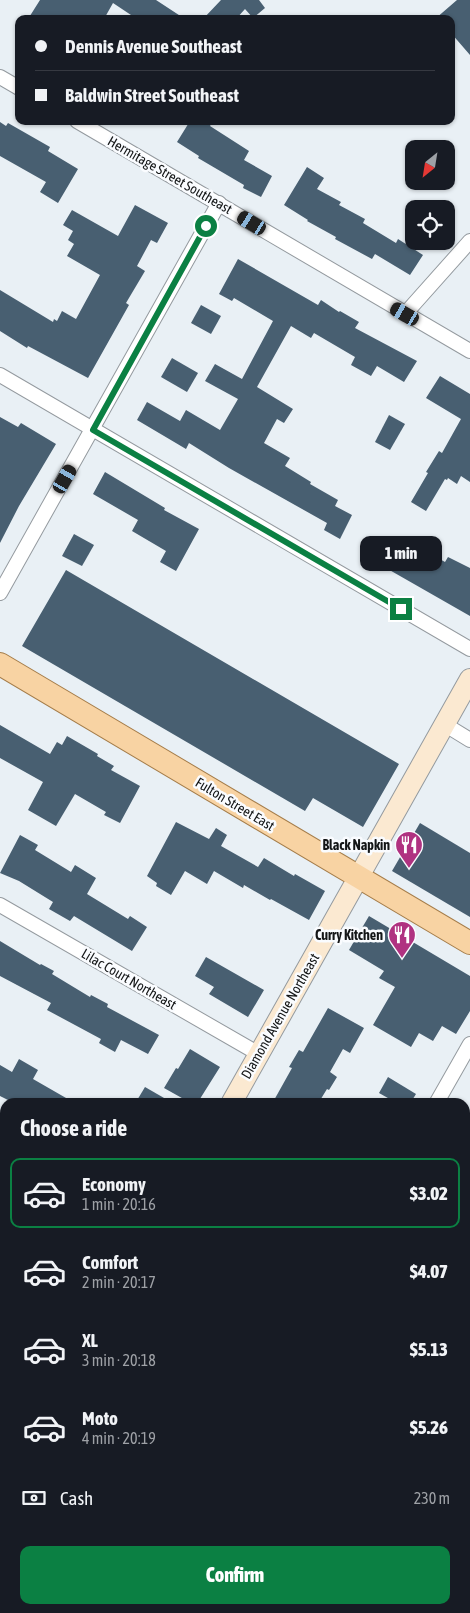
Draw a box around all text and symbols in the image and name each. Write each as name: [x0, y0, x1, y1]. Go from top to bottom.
text: Dennis Avenue Southeast: [65, 35, 242, 57]
text: Baldwin Street Southeast: [65, 84, 239, 106]
street label: Hermitage Street Southeast: [105, 133, 235, 217]
north arrow: [405, 140, 455, 190]
map controls: [405, 140, 455, 250]
button: locate: [405, 200, 455, 250]
car: [235, 209, 268, 237]
route start: [195, 215, 217, 237]
car: [388, 300, 421, 328]
car: [51, 462, 78, 496]
callout: 1 min: [360, 536, 442, 572]
text: 1 min: [385, 544, 417, 562]
route end: [390, 598, 412, 620]
street label: Fulton Street East: [193, 774, 277, 834]
restaurant icon: Black Napkin: [394, 830, 424, 869]
place label: Black Napkin: [322, 837, 390, 853]
restaurant icon: Curry Kitchen: [387, 920, 417, 959]
place label: Curry Kitchen: [315, 927, 383, 943]
street label: Lilac Court Northeast: [79, 945, 179, 1013]
street label: Diamond Avenue Northeast: [238, 951, 322, 1081]
text: Choose a ride: [20, 1115, 127, 1141]
icon: car: [22, 1171, 67, 1216]
text: Economy: [82, 1173, 146, 1195]
text: $3.02: [410, 1182, 448, 1204]
text: 1 min · 20:16: [82, 1195, 156, 1213]
icon: car: [22, 1249, 67, 1294]
text: Comfort: [82, 1251, 138, 1273]
text: $4.07: [410, 1260, 448, 1282]
text: 2 min · 20:17: [82, 1273, 156, 1291]
icon: car: [22, 1327, 67, 1372]
text: XL: [82, 1329, 98, 1351]
text: $5.13: [410, 1338, 448, 1360]
text: 3 min · 20:18: [82, 1351, 156, 1369]
icon: car: [22, 1405, 67, 1450]
text: Moto: [82, 1407, 118, 1429]
text: $5.26: [410, 1416, 448, 1438]
text: 4 min · 20:19: [82, 1429, 156, 1447]
icon: cash: [20, 1484, 48, 1512]
text: Cash: [60, 1487, 93, 1509]
text: 230 m: [414, 1489, 450, 1507]
button: Confirm: [20, 1546, 450, 1604]

